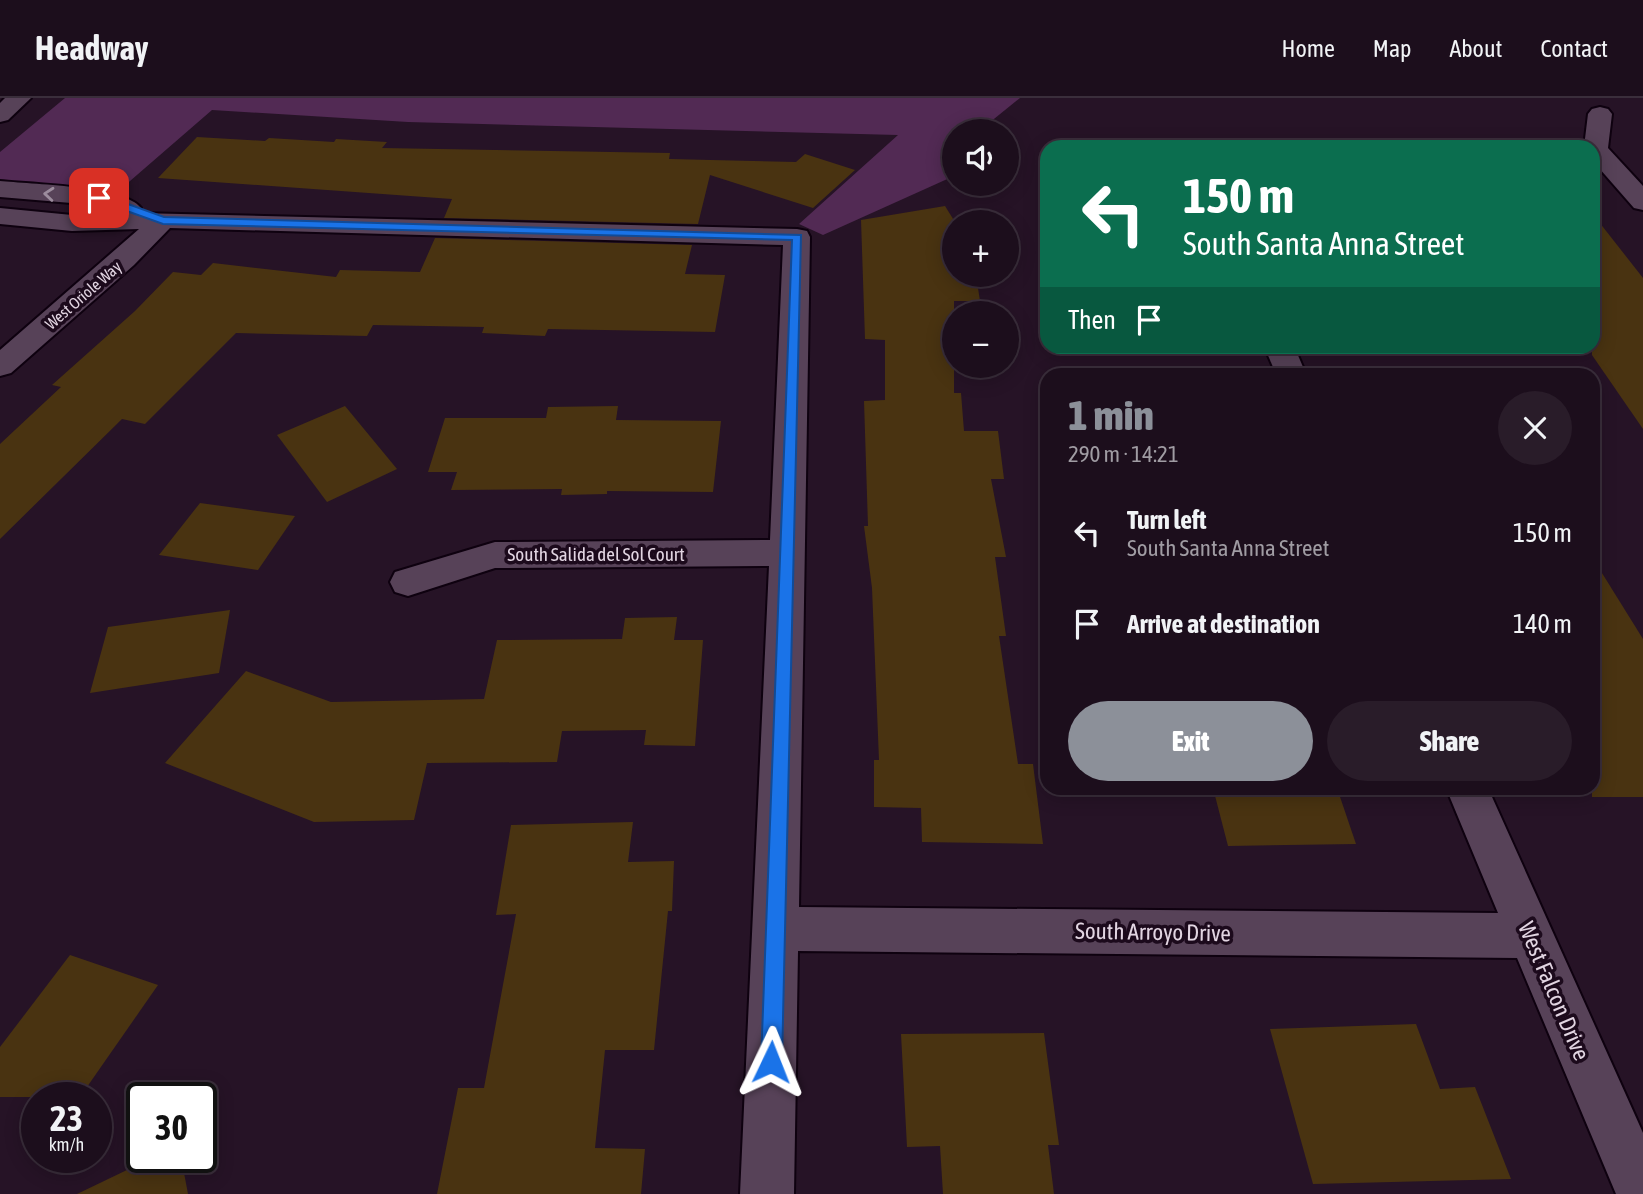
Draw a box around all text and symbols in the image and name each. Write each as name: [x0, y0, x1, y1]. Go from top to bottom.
text: Headway: [35, 29, 148, 67]
text: Home: [1281, 35, 1335, 62]
text: Map: [1373, 35, 1411, 62]
text: About: [1449, 35, 1502, 62]
text: Contact: [1540, 35, 1608, 62]
map controls: [942, 119, 1019, 378]
button: sound: [942, 119, 1019, 196]
text: 150 m: [1183, 167, 1294, 223]
pin: [69, 168, 129, 228]
icon: left: [1068, 168, 1159, 259]
icon: arrive: [80, 179, 118, 217]
one-way arrow: [44, 186, 55, 201]
button: +: [942, 210, 1019, 287]
text: South Santa Anna Street: [1183, 225, 1465, 262]
street label: West Oriole Way: [41, 257, 126, 334]
button: −: [942, 301, 1019, 378]
icon: arrive: [1130, 301, 1168, 339]
text: Then: [1068, 305, 1116, 335]
text: 1 min: [1068, 391, 1154, 439]
button: close: [1498, 391, 1572, 465]
text: 290 m · 14:21: [1068, 441, 1179, 467]
text: Turn left: [1127, 505, 1207, 535]
icon: left: [1068, 514, 1106, 552]
text: 150 m: [1513, 518, 1572, 548]
text: South Santa Anna Street: [1127, 535, 1329, 561]
street label: South Salida del Sol Court: [507, 543, 685, 565]
icon: arrive: [1068, 605, 1106, 643]
text: Arrive at destination: [1127, 609, 1320, 639]
text: 140 m: [1513, 609, 1572, 639]
button: Exit: [1068, 701, 1313, 781]
button: Share: [1327, 701, 1572, 781]
street label: South Arroyo Drive: [1075, 918, 1231, 946]
street label: West Falcon Drive: [1513, 918, 1595, 1064]
position arrow: [734, 1025, 808, 1099]
speed limit sign: 30: [126, 1082, 217, 1173]
text: 23: [50, 1098, 83, 1138]
text: km/h: [49, 1134, 84, 1155]

